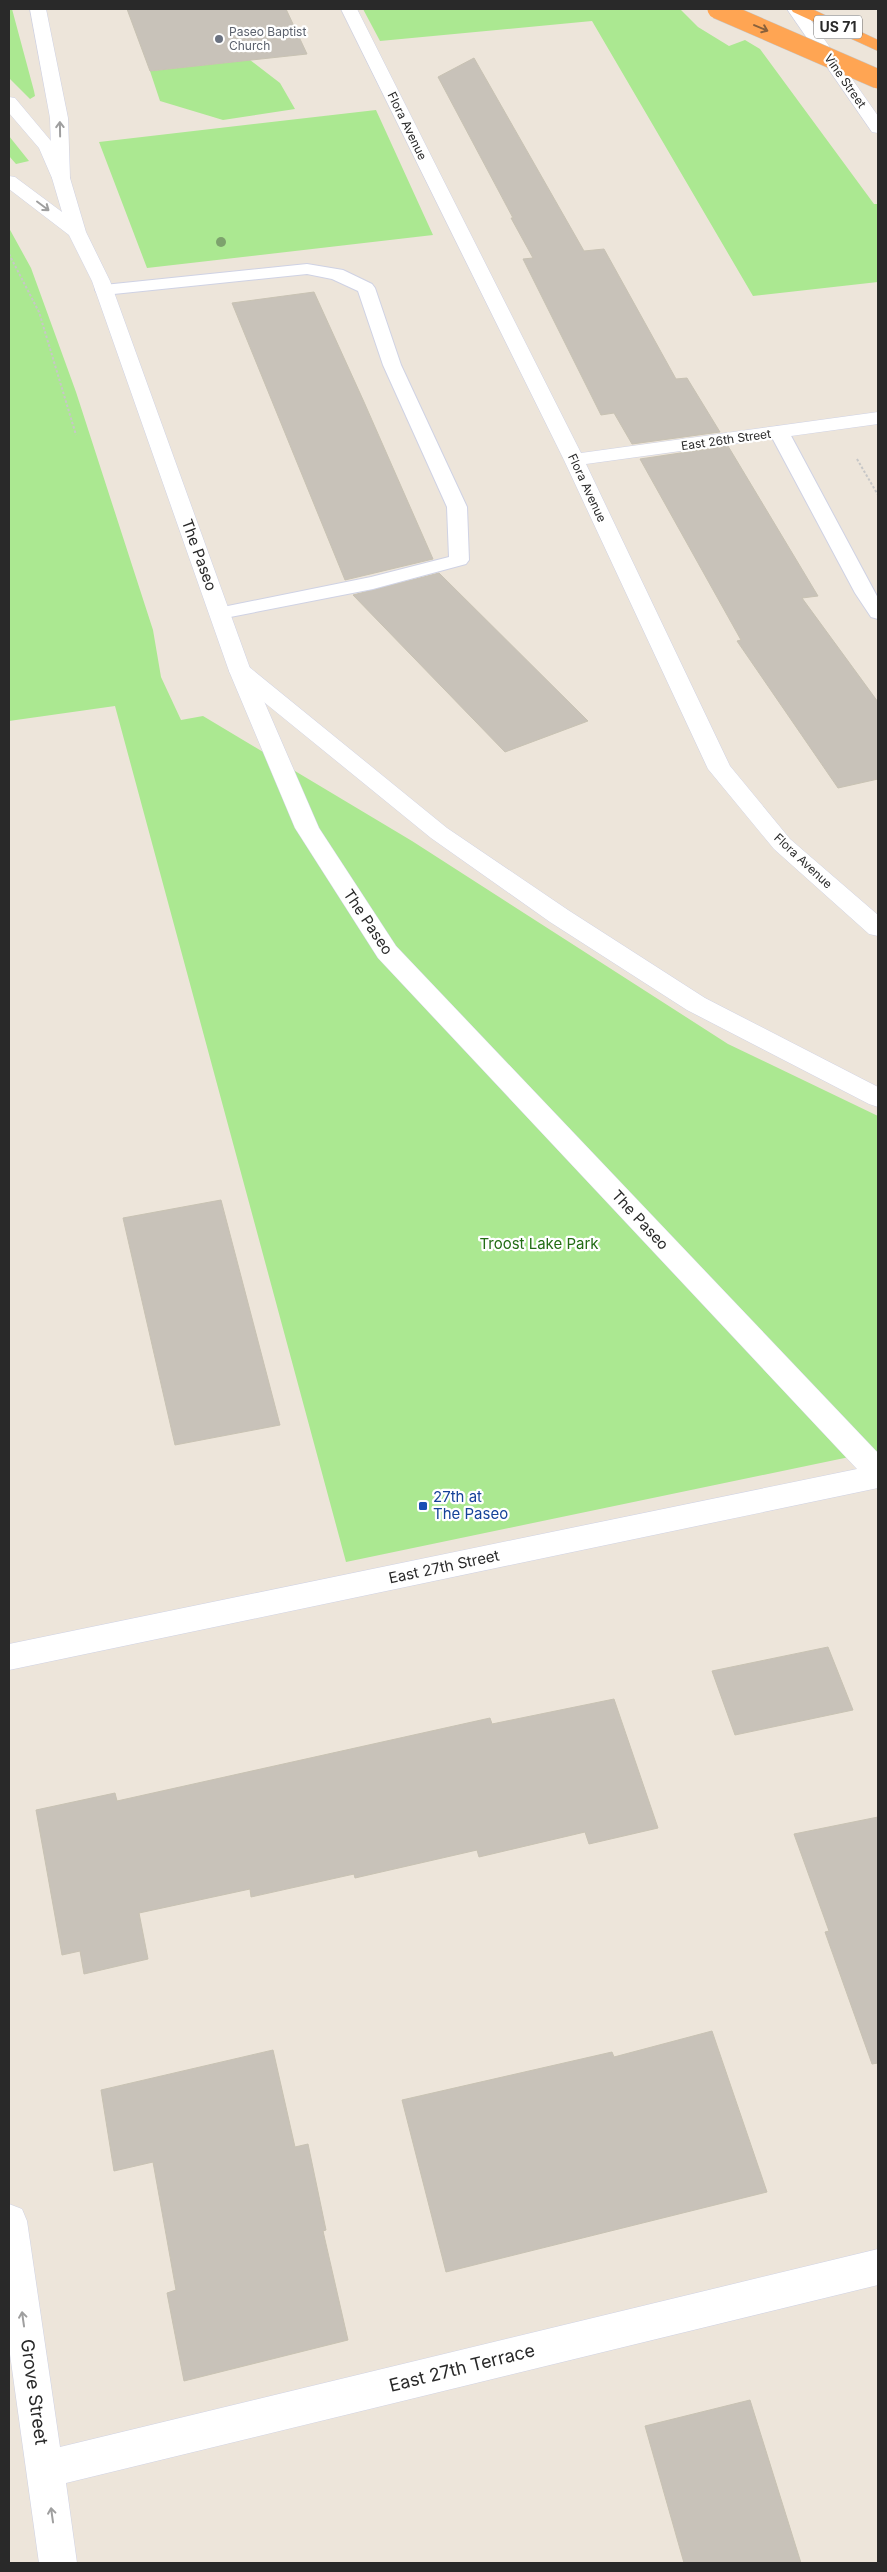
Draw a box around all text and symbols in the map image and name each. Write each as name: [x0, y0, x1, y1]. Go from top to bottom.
road number: US 71: [814, 16, 862, 38]
place label: Paseo Baptist Church: [229, 24, 306, 53]
one-way arrow: [753, 24, 768, 34]
marker: Paseo Baptist Church: [213, 33, 225, 45]
street label: Vine Street: [821, 51, 870, 111]
street label: Flora Avenue: [384, 89, 430, 162]
one-way arrow: [55, 121, 64, 137]
one-way arrow: [36, 201, 49, 212]
street label: East 26th Street: [680, 426, 772, 453]
street label: Flora Avenue: [565, 451, 610, 524]
street label: The Paseo: [178, 516, 221, 593]
street label: Flora Avenue: [771, 830, 836, 891]
street label: The Paseo: [340, 885, 397, 958]
street label: The Paseo: [608, 1186, 673, 1254]
park label: Troost Lake Park: [479, 1234, 599, 1253]
place label: 27th at The Paseo: [433, 1487, 508, 1523]
marker: 27th at The Paseo: [417, 1500, 429, 1512]
street label: East 27th Street: [387, 1546, 501, 1587]
one-way arrow: [18, 2312, 28, 2328]
street label: Grove Street: [17, 2338, 52, 2446]
street label: East 27th Terrace: [387, 2339, 537, 2396]
one-way arrow: [47, 2507, 57, 2523]

